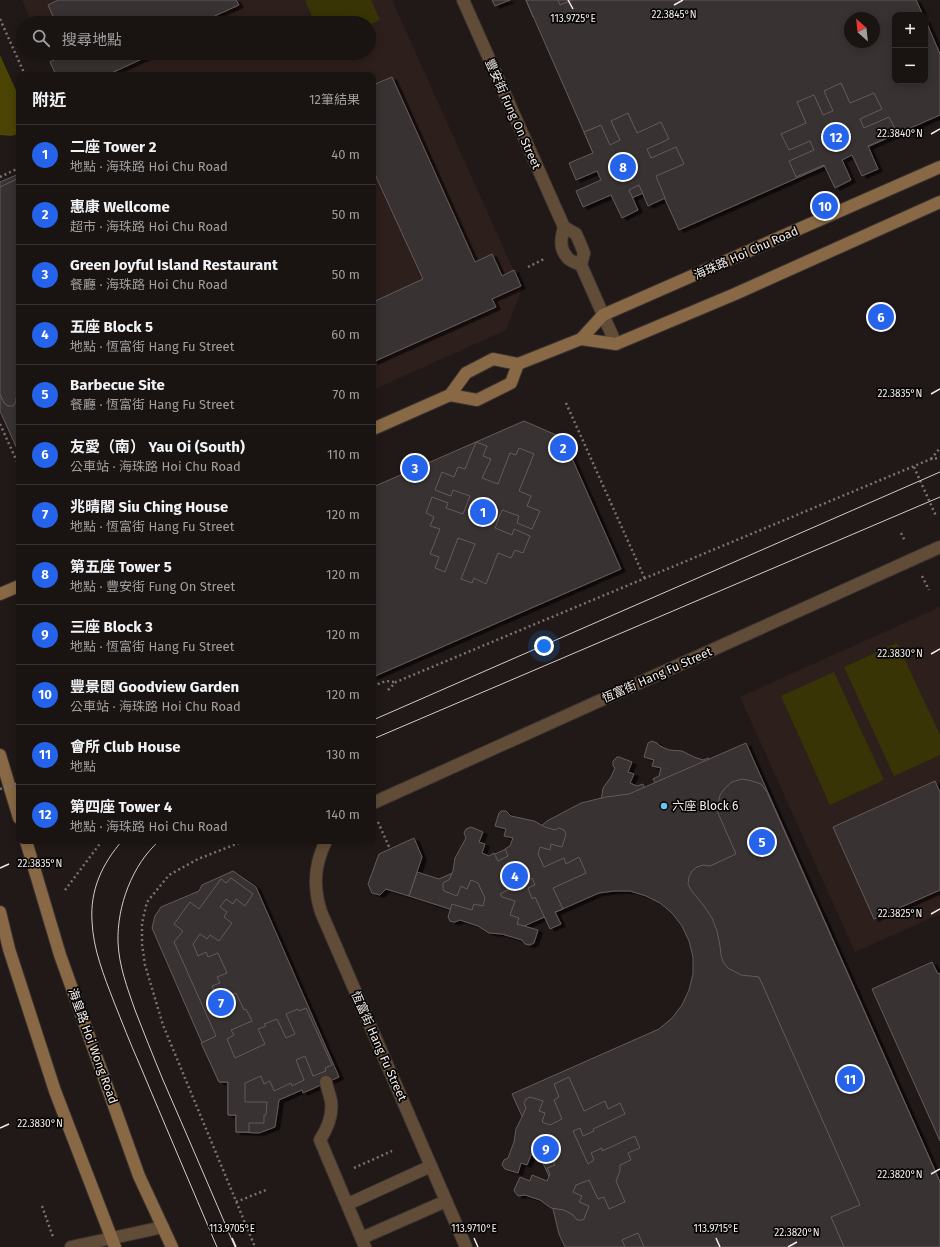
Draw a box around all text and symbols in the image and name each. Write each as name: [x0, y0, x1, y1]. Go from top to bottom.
text: 22.3845°N: [651, 9, 697, 21]
north arrow: [844, 12, 880, 48]
map controls: [892, 12, 928, 84]
button: +: [892, 12, 928, 48]
text: 113.9725°E: [550, 13, 596, 25]
search box: [16, 16, 376, 60]
icon: search: [30, 27, 52, 49]
text: 搜尋地點: [62, 31, 122, 49]
button: −: [892, 48, 928, 84]
street label: 豐安街 Fung On Street: [482, 57, 544, 172]
text: 附近: [32, 90, 66, 111]
text: 12筆結果: [309, 92, 360, 107]
pin: 12: [823, 122, 849, 152]
text: 22.3840°N: [877, 128, 923, 140]
text: 二座 Tower 2: [70, 138, 156, 156]
text: 1: [42, 147, 48, 162]
text: 40 m: [331, 147, 360, 162]
pin: 8: [610, 152, 636, 182]
text: 地點 · 海珠路 Hoi Chu Road: [70, 159, 228, 174]
pin: 10: [812, 191, 838, 221]
text: 惠康 Wellcome: [70, 198, 170, 216]
text: 2: [42, 207, 48, 222]
text: 50 m: [332, 207, 360, 222]
text: 超市 · 海珠路 Hoi Chu Road: [70, 219, 228, 234]
street label: 海珠路 Hoi Chu Road: [692, 224, 800, 282]
text: Green Joyful Island Restaurant: [70, 256, 278, 274]
text: 3: [42, 267, 48, 282]
text: 50 m: [332, 267, 360, 282]
text: 餐廳 · 海珠路 Hoi Chu Road: [70, 277, 228, 292]
pin: 6: [868, 302, 894, 332]
text: 五座 Block 5: [70, 318, 153, 336]
text: 4: [41, 327, 49, 342]
text: 60 m: [331, 327, 360, 342]
text: 地點 · 恆富街 Hang Fu Street: [70, 339, 234, 354]
text: Barbecue Site: [70, 376, 165, 394]
text: 5: [42, 387, 48, 402]
text: 70 m: [333, 387, 360, 402]
text: 22.3835°N: [878, 388, 922, 400]
text: 餐廳 · 恆富街 Hang Fu Street: [70, 397, 234, 412]
pin: 2: [550, 433, 576, 463]
text: 友愛（南） Yau Oi (South): [70, 438, 245, 456]
text: 6: [41, 447, 49, 462]
text: 110 m: [327, 447, 360, 462]
pin: 3: [402, 453, 428, 483]
text: 公車站 · 海珠路 Hoi Chu Road: [70, 459, 241, 474]
pin: 1: [470, 497, 496, 527]
text: 兆晴閣 Siu Ching House: [70, 498, 228, 516]
text: 7: [42, 507, 48, 522]
text: 120 m: [326, 507, 360, 522]
text: 地點 · 恆富街 Hang Fu Street: [70, 519, 234, 534]
text: 第五座 Tower 5: [70, 558, 172, 576]
text: 8: [41, 567, 49, 582]
text: 120 m: [326, 567, 360, 582]
text: 地點 · 豐安街 Fung On Street: [70, 579, 235, 594]
text: 三座 Block 3: [70, 618, 153, 636]
text: 9: [41, 627, 49, 642]
text: 120 m: [326, 627, 360, 642]
your location: [534, 636, 554, 656]
text: 地點 · 恆富街 Hang Fu Street: [70, 639, 234, 654]
street label: 恆富街 Hang Fu Street: [600, 644, 715, 705]
text: 22.3830°N: [877, 648, 923, 660]
text: 豐景園 Goodview Garden: [70, 678, 239, 696]
text: 10: [38, 687, 52, 702]
text: 120 m: [326, 687, 360, 702]
text: 公車站 · 海珠路 Hoi Chu Road: [70, 699, 241, 714]
text: 會所 Club House: [70, 738, 180, 756]
text: 11: [39, 747, 51, 762]
text: 130 m: [326, 747, 360, 762]
text: 地點: [70, 759, 96, 774]
text: 第四座 Tower 4: [70, 798, 172, 816]
place label: 六座 Block 6: [672, 799, 738, 813]
marker: 六座 Block 6: [659, 801, 669, 811]
text: 12: [39, 807, 51, 822]
text: 140 m: [326, 807, 360, 822]
text: 地點 · 海珠路 Hoi Chu Road: [70, 819, 228, 834]
pin: 5: [749, 827, 775, 857]
text: 22.3835°N: [18, 858, 62, 870]
pin: 4: [502, 861, 528, 891]
text: 22.3825°N: [878, 908, 922, 920]
street label: 海皇路 Hoi Wong Road: [66, 986, 120, 1106]
pin: 7: [208, 988, 234, 1018]
street label: 恆富街 Hang Fu Street: [349, 989, 410, 1104]
pin: 11: [837, 1064, 863, 1094]
text: 22.3830°N: [17, 1118, 63, 1130]
pin: 9: [533, 1134, 559, 1164]
text: 22.3820°N: [877, 1169, 923, 1181]
text: 113.9705°E: [209, 1223, 255, 1235]
text: 113.9710°E: [451, 1223, 497, 1235]
text: 113.9715°E: [694, 1223, 738, 1235]
text: 22.3820°N: [774, 1227, 820, 1239]

